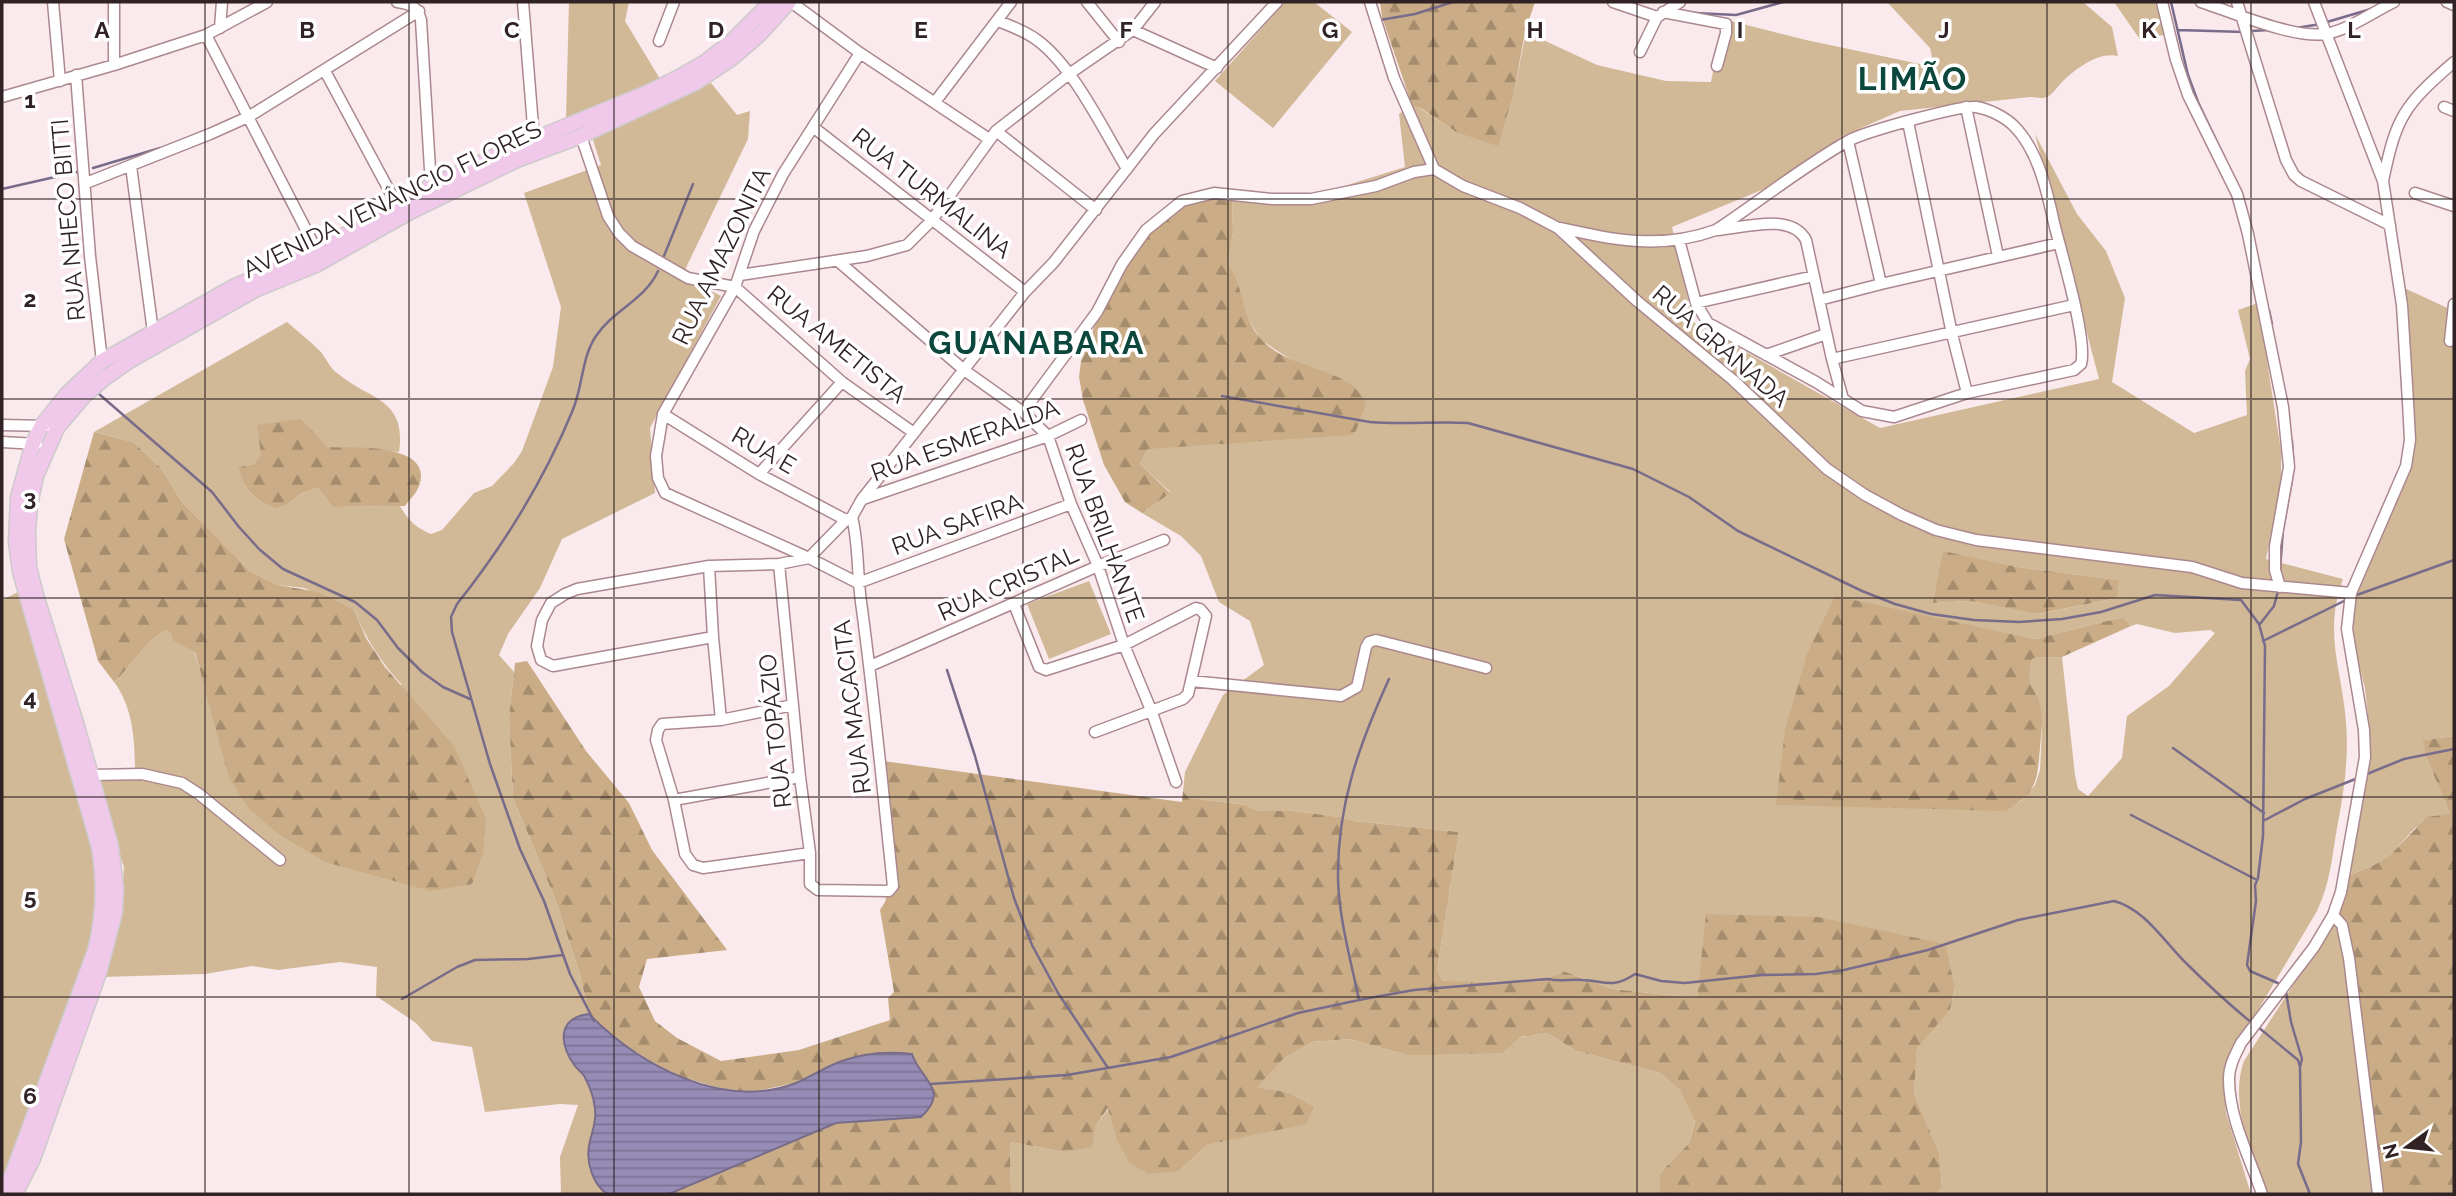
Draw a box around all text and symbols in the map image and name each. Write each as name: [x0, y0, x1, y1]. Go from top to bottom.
text: A: [94, 16, 110, 43]
text: B: [299, 16, 315, 43]
text: C: [504, 16, 520, 43]
text: D: [708, 16, 724, 43]
text: E: [914, 16, 928, 43]
text: F: [1119, 16, 1133, 43]
text: G: [1322, 16, 1338, 43]
text: H: [1526, 16, 1544, 43]
text: I: [1737, 16, 1743, 43]
text: J: [1938, 16, 1950, 43]
text: K: [2141, 16, 2157, 43]
text: L: [2347, 16, 2361, 43]
district label: LIMÃO: [1858, 60, 1968, 97]
text: 1: [24, 86, 36, 113]
street label: AVENIDA VENÂNCIO FLORES: [238, 114, 546, 284]
street label: RUA NHECO BITTI: [45, 118, 91, 322]
street label: RUA TURMALINA: [846, 122, 1018, 264]
street label: RUA AMAZONITA: [665, 163, 777, 349]
street label: RUA AMETISTA: [762, 279, 912, 409]
street label: RUA GRANADA: [1647, 279, 1795, 413]
text: 2: [24, 285, 36, 312]
district label: GUANABARA: [928, 324, 1146, 361]
street label: RUA ESMERALDA: [867, 393, 1063, 487]
street label: RUA E: [727, 420, 801, 480]
street label: RUA BRILHANTE: [1059, 440, 1151, 626]
text: 3: [24, 484, 36, 511]
street label: RUA SAFIRA: [888, 487, 1026, 561]
street label: RUA CRISTAL: [933, 539, 1083, 627]
street label: RUA MACACITA: [827, 618, 877, 796]
street label: RUA TOPÁZIO: [752, 652, 798, 810]
text: 4: [23, 684, 37, 711]
text: 5: [24, 883, 37, 910]
text: 6: [23, 1082, 37, 1109]
north arrow: [2372, 1112, 2442, 1182]
text: N: [2378, 1142, 2403, 1161]

